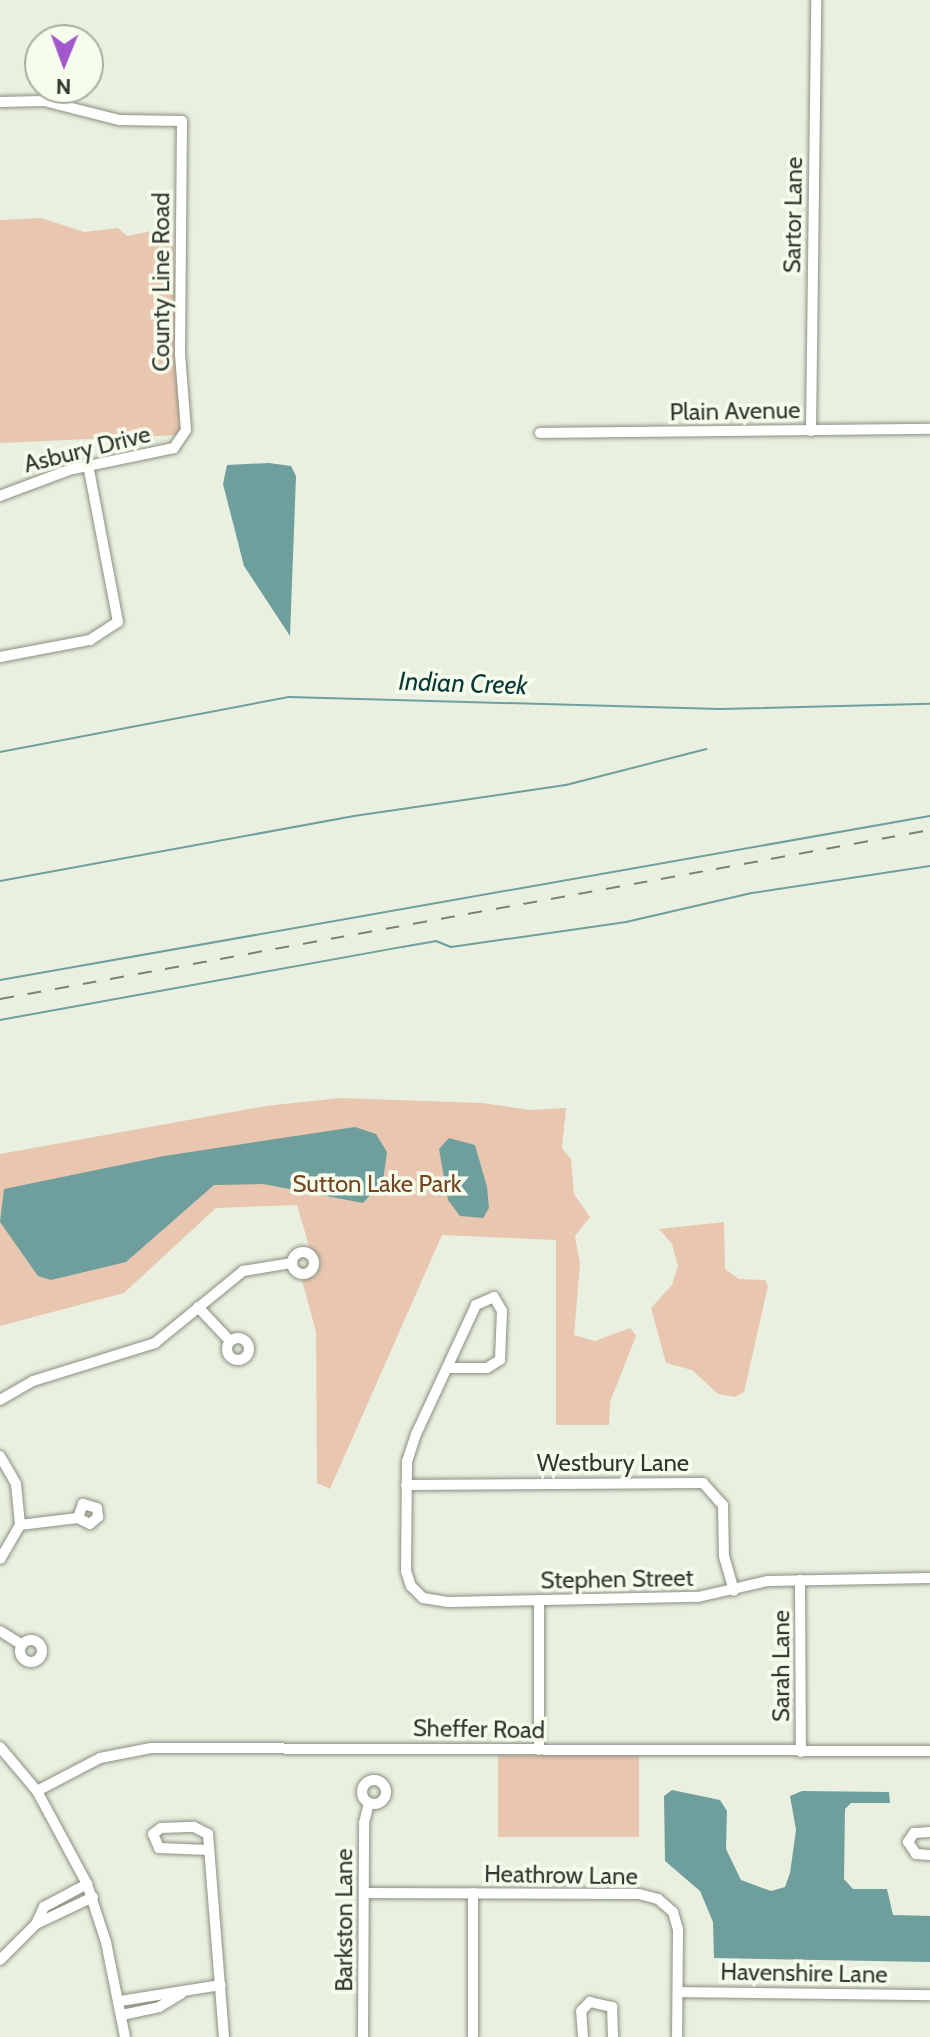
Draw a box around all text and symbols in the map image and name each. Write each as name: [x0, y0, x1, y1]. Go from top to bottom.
north arrow: [24, 24, 104, 104]
text: N: [56, 73, 72, 100]
street label: Sartor Lane: [778, 156, 808, 274]
street label: County Line Road: [147, 192, 175, 372]
street label: Plain Avenue: [669, 395, 801, 427]
street label: Asbury Drive: [21, 419, 153, 479]
water label: Indian Creek: [398, 666, 528, 702]
park label: Sutton Lake Park: [292, 1170, 462, 1198]
street label: Westbury Lane: [537, 1449, 689, 1477]
street label: Stephen Street: [540, 1563, 694, 1595]
street label: Sarah Lane: [767, 1610, 795, 1722]
street label: Sheffer Road: [413, 1713, 545, 1745]
street label: Barkston Lane: [330, 1848, 358, 1992]
street label: Heathrow Lane: [484, 1859, 638, 1891]
street label: Havenshire Lane: [720, 1957, 888, 1989]

